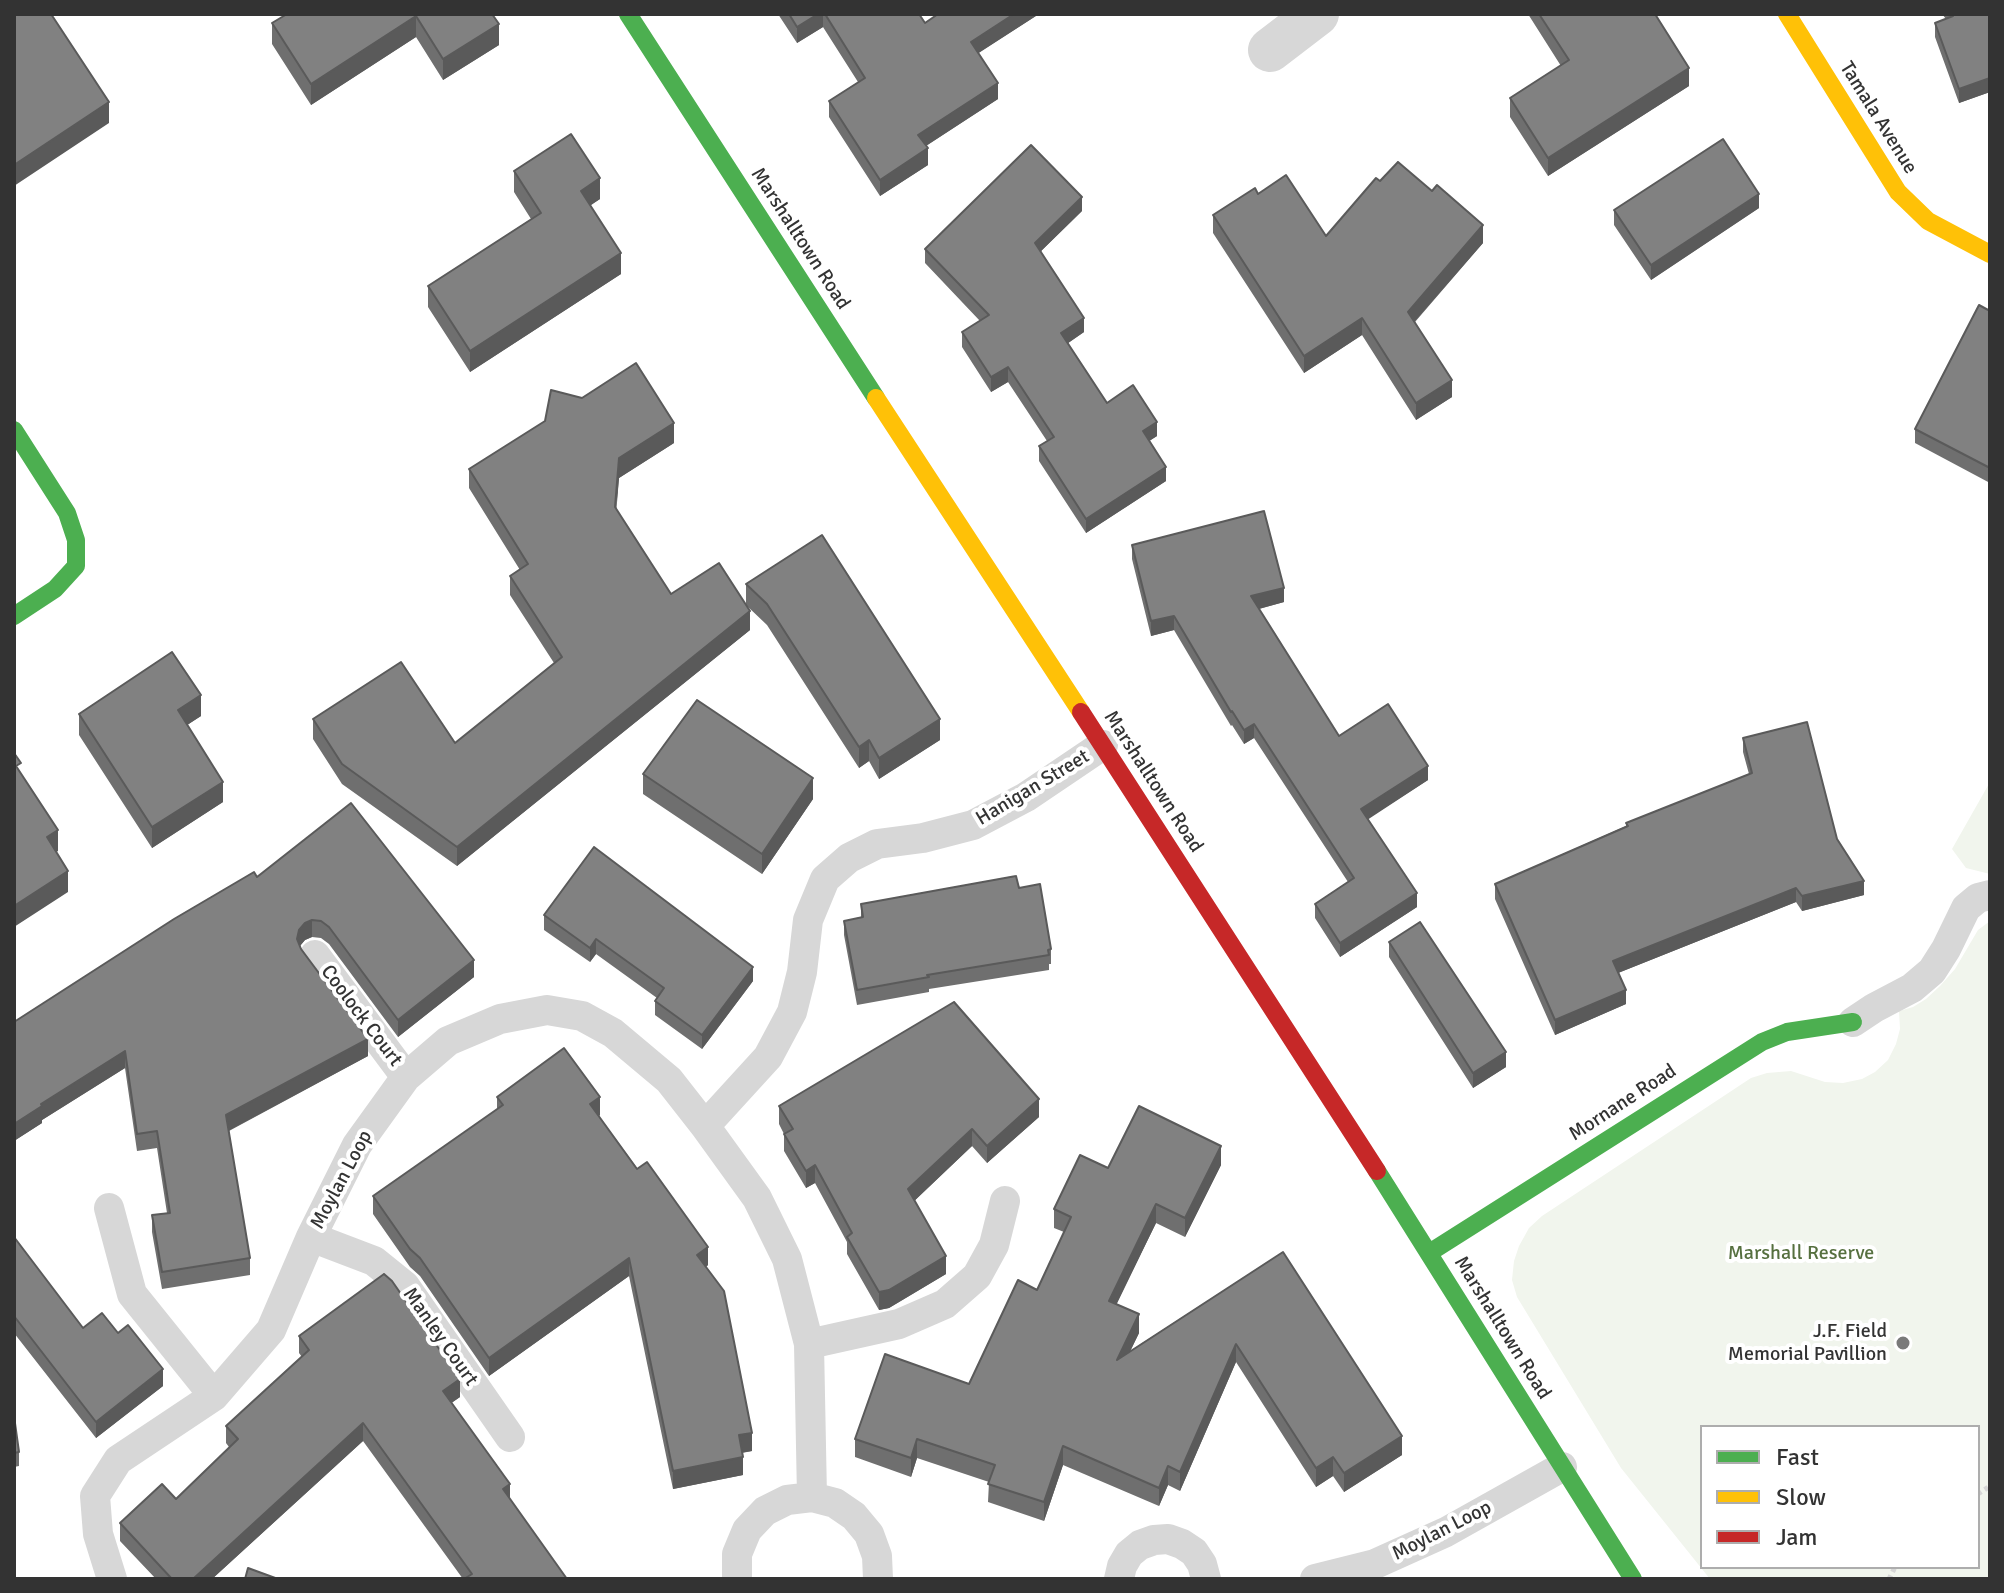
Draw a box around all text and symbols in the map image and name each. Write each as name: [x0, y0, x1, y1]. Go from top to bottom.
street label: Tamala Avenue: [1834, 58, 1922, 178]
street label: Marshalltown Road: [745, 164, 855, 314]
street label: Marshalltown Road: [1098, 707, 1208, 857]
street label: Hanigan Street: [972, 745, 1094, 831]
street label: Coolock Court: [315, 961, 407, 1071]
street label: Mornane Road: [1565, 1059, 1681, 1147]
street label: Moylan Loop: [306, 1127, 378, 1233]
park label: Marshall Reserve: [1728, 1242, 1874, 1266]
street label: Marshalltown Road: [1448, 1252, 1556, 1404]
street label: Manley Court: [397, 1283, 483, 1391]
place label: J.F. Field Memorial Pavillion: [1728, 1320, 1887, 1367]
marker: J.F. Field Memorial Pavillion: [1894, 1334, 1912, 1352]
legend: [1700, 1425, 1980, 1569]
text: Fast: [1776, 1442, 1819, 1472]
text: Slow: [1776, 1482, 1826, 1512]
street label: Moylan Loop: [1388, 1496, 1496, 1566]
text: Jam: [1776, 1522, 1817, 1552]

